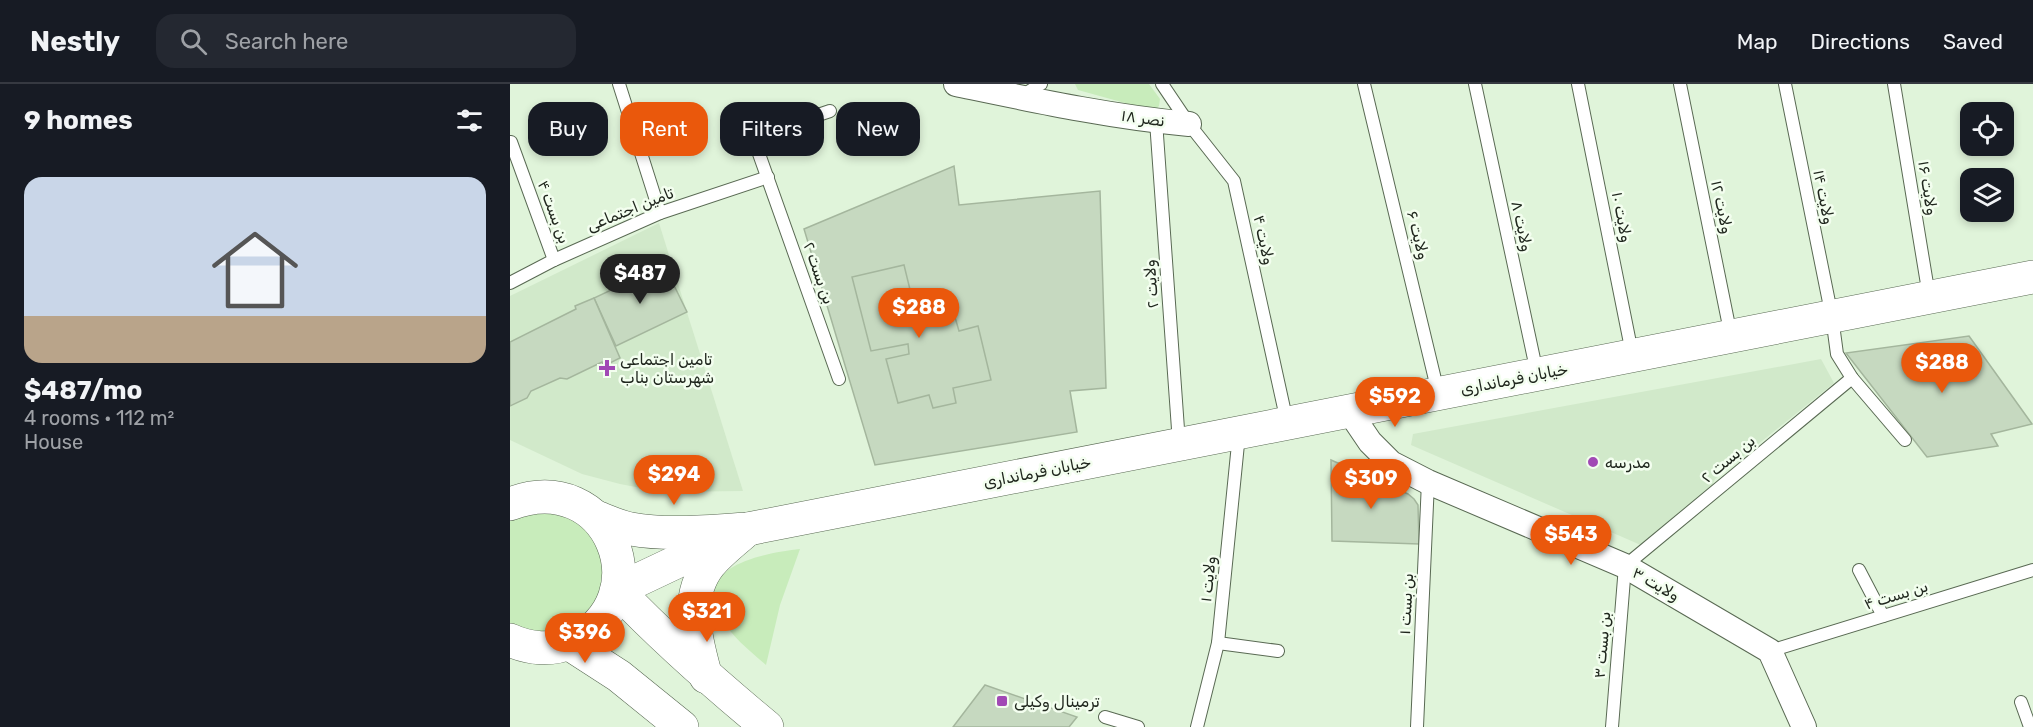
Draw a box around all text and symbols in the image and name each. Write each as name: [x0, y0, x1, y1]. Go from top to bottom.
search box: [156, 14, 576, 68]
text: Nestly: [30, 25, 120, 58]
icon: search: [177, 25, 210, 58]
text: Search here: [225, 28, 348, 55]
text: Map: [1737, 29, 1778, 54]
text: Directions: [1811, 29, 1910, 54]
text: Saved: [1943, 29, 2003, 54]
chip: Buy: [528, 102, 608, 156]
chip: Rent: [620, 102, 708, 156]
chip: Filters: [720, 102, 824, 156]
chip: New: [836, 102, 920, 156]
map controls: [1960, 102, 2014, 222]
button: locate: [1960, 102, 2014, 156]
icon: filters: [453, 104, 486, 137]
text: 9 homes: [24, 105, 133, 136]
street label: نصر ۱۸: [1120, 106, 1166, 131]
street label: ولایت ۱۶: [1913, 160, 1942, 217]
street label: ولایت ۱۴: [1808, 168, 1839, 226]
button: layers: [1960, 168, 2014, 222]
street label: بن بست ۴: [534, 178, 574, 246]
street label: ولایت ۱۲: [1706, 179, 1737, 236]
street label: تامین اجتماعی: [584, 183, 676, 235]
street label: ولایت ۱۰: [1607, 190, 1636, 244]
street label: ولایت ۸: [1506, 199, 1537, 253]
street label: ولایت ۶: [1402, 209, 1433, 262]
street label: ولایت ۴: [1249, 213, 1279, 267]
icon: home: [201, 216, 309, 324]
street label: بن بست ۲: [800, 239, 838, 307]
pin: $487: [604, 254, 676, 305]
street label: ولایت ۲: [1140, 259, 1163, 309]
text: $487: [614, 261, 666, 285]
pin: $288: [883, 288, 955, 339]
text: $288: [892, 295, 946, 319]
pin: $288: [1906, 343, 1978, 394]
place label: تامین اجتماعی شهرستان بناب: [620, 350, 714, 388]
text: $288: [1915, 350, 1969, 374]
marker: تامین اجتماعی شهرستان بناب: [598, 359, 616, 377]
street label: خیابان فرمانداری: [1459, 359, 1570, 400]
text: $487/mo: [24, 375, 142, 406]
pin: $592: [1359, 377, 1431, 428]
text: $592: [1369, 384, 1421, 408]
text: 4 rooms · 112 m²: [24, 406, 174, 430]
text: House: [24, 430, 83, 454]
street label: بن بست ۲: [1697, 431, 1759, 487]
street label: خیابان فرمانداری: [982, 452, 1093, 493]
place label: مدرسه: [1605, 453, 1651, 473]
pin: $294: [638, 455, 710, 506]
marker: مدرسه: [1586, 455, 1600, 469]
pin: $309: [1335, 459, 1407, 510]
text: $294: [648, 462, 700, 486]
text: $309: [1345, 466, 1397, 490]
pin: $543: [1535, 515, 1607, 566]
text: $543: [1544, 522, 1598, 546]
street label: ولایت ۱: [1196, 555, 1221, 603]
street label: ولایت ۳: [1628, 563, 1683, 606]
street label: بن بست ۱: [1395, 573, 1417, 635]
street label: بن بست ۴: [1862, 576, 1930, 614]
pin: $321: [671, 592, 743, 643]
text: $321: [682, 599, 732, 623]
street label: بن بست ۳: [1590, 611, 1614, 679]
pin: $396: [549, 613, 621, 664]
text: $396: [559, 620, 611, 644]
place label: ترمینال وکیلی: [1014, 692, 1100, 712]
marker: ترمینال وکیلی: [995, 694, 1009, 708]

